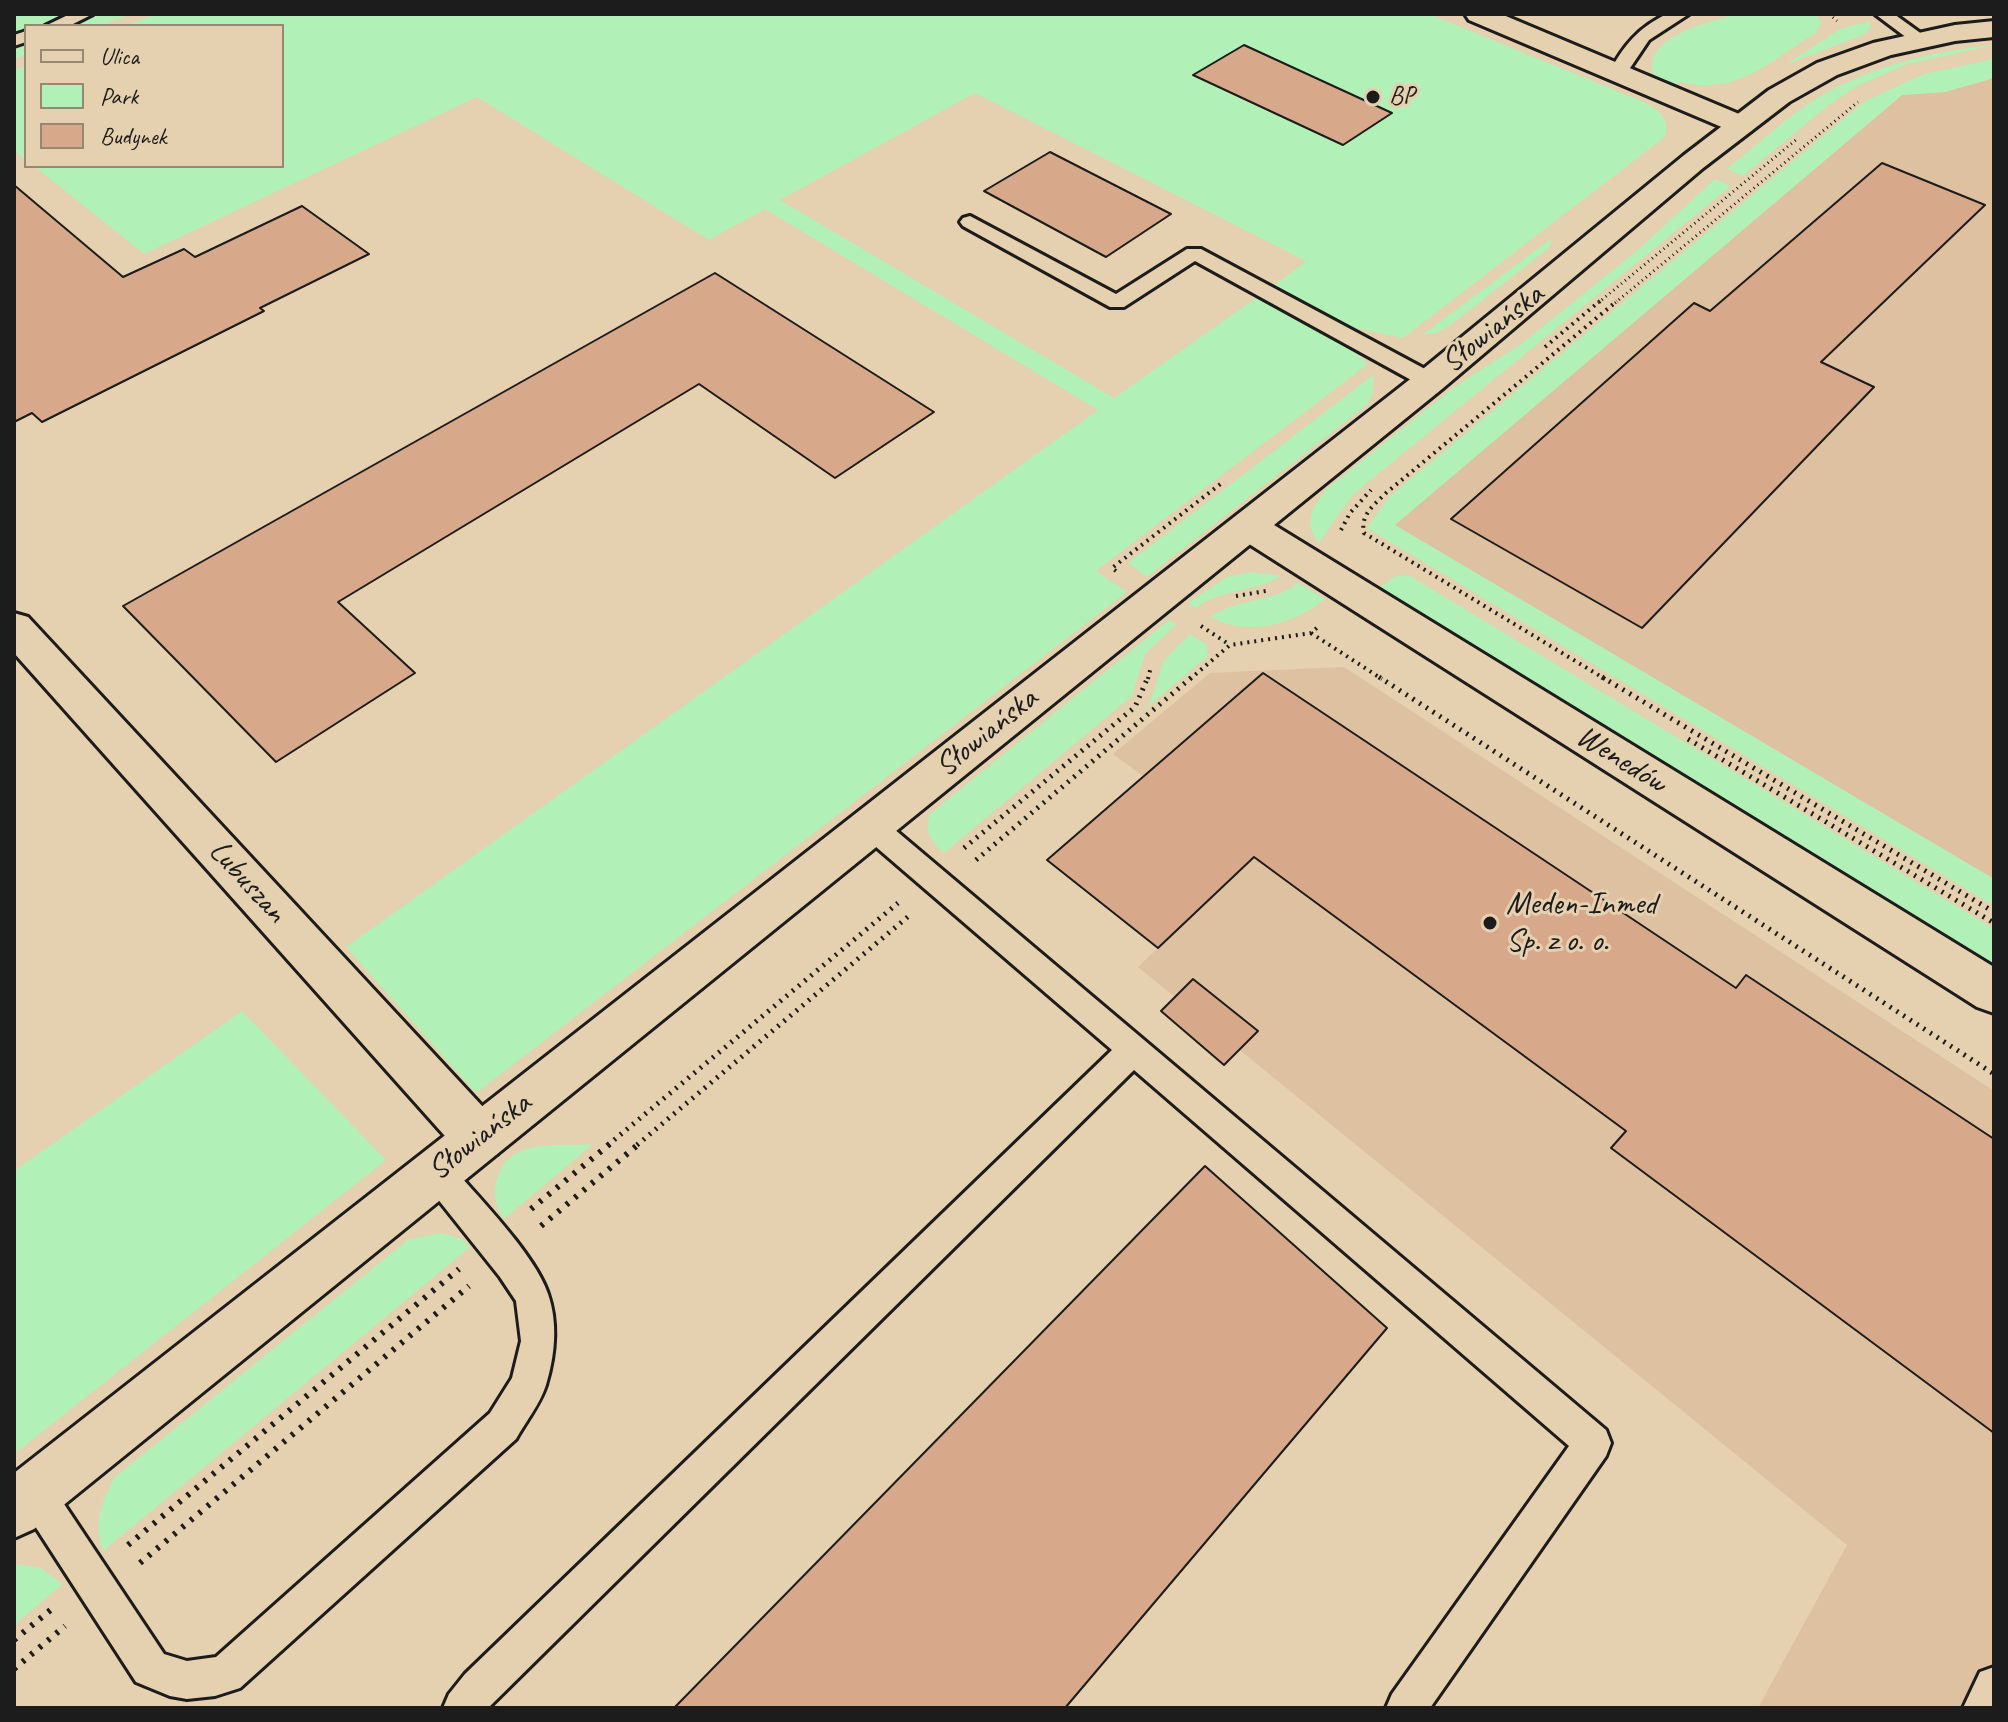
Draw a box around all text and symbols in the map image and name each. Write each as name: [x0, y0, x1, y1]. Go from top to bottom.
legend: [24, 24, 284, 168]
text: Ulica: [100, 41, 139, 71]
text: Park: [100, 81, 138, 111]
place label: BP: [1389, 81, 1415, 113]
marker: BP: [1364, 88, 1382, 106]
text: Budynek: [100, 121, 166, 151]
street label: Słowiańska: [1434, 276, 1552, 382]
street label: Słowiańska: [928, 680, 1046, 786]
street label: Wenedów: [1569, 717, 1673, 803]
street label: Lubuszan: [200, 833, 294, 931]
place label: Meden-Inmed Sp. z o. o.: [1506, 886, 1657, 961]
marker: Meden-Inmed Sp. z o. o.: [1481, 914, 1499, 932]
street label: Słowiańska: [421, 1085, 539, 1189]

